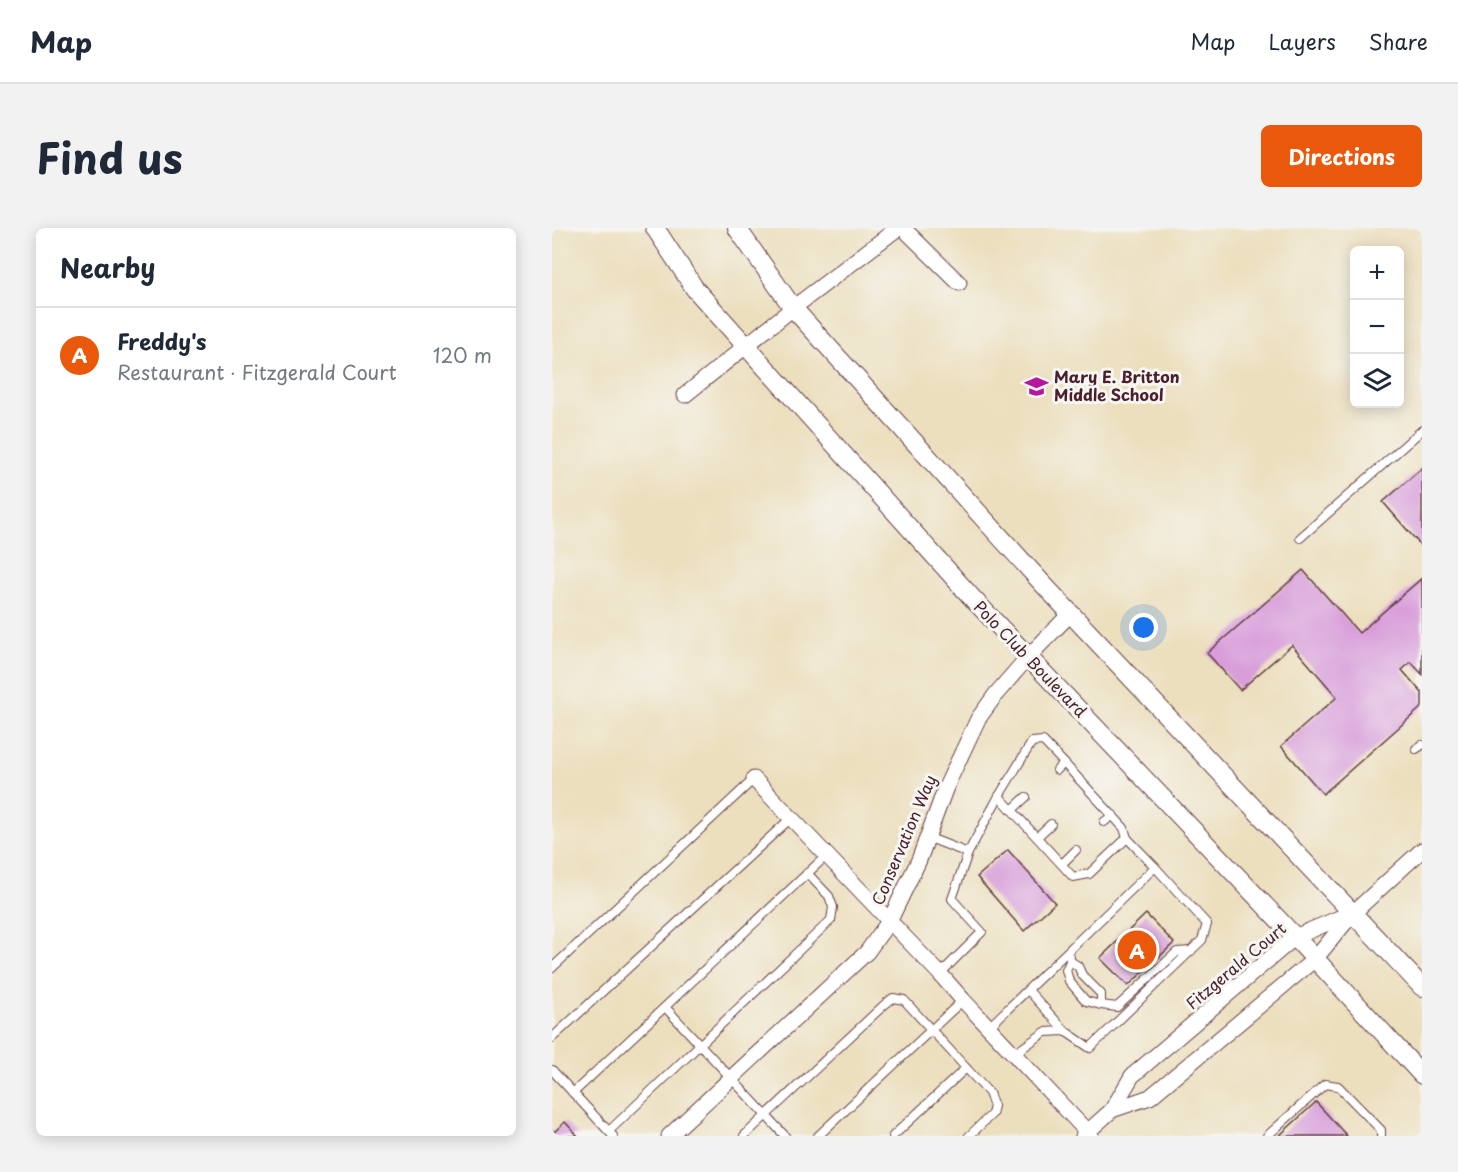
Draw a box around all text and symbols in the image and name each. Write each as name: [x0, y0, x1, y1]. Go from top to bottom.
text: Map: [30, 20, 92, 63]
text: Map: [1191, 25, 1235, 57]
text: Layers: [1268, 25, 1336, 57]
text: Share: [1369, 25, 1428, 57]
text: Find us: [36, 125, 183, 188]
button: Directions: [1261, 125, 1422, 187]
map controls: [1350, 246, 1404, 408]
button: +: [1350, 246, 1404, 300]
text: Nearby: [60, 248, 155, 287]
button: −: [1350, 300, 1404, 354]
text: Freddy's: [117, 324, 207, 357]
text: A: [72, 340, 87, 370]
text: 120 m: [433, 340, 492, 370]
button: layers: [1350, 354, 1404, 408]
text: Restaurant · Fitzgerald Court: [117, 357, 397, 387]
place label: Mary E. Britton Middle School: [1054, 364, 1180, 406]
school or university icon: Mary E. Britton Middle School: [1023, 373, 1049, 399]
street label: Polo Club Boulevard: [969, 595, 1093, 722]
your location: [1129, 613, 1158, 642]
street label: Conservation Way: [865, 771, 941, 908]
street label: Fitzgerald Court: [1180, 916, 1291, 1014]
pin: A: [1118, 928, 1156, 972]

